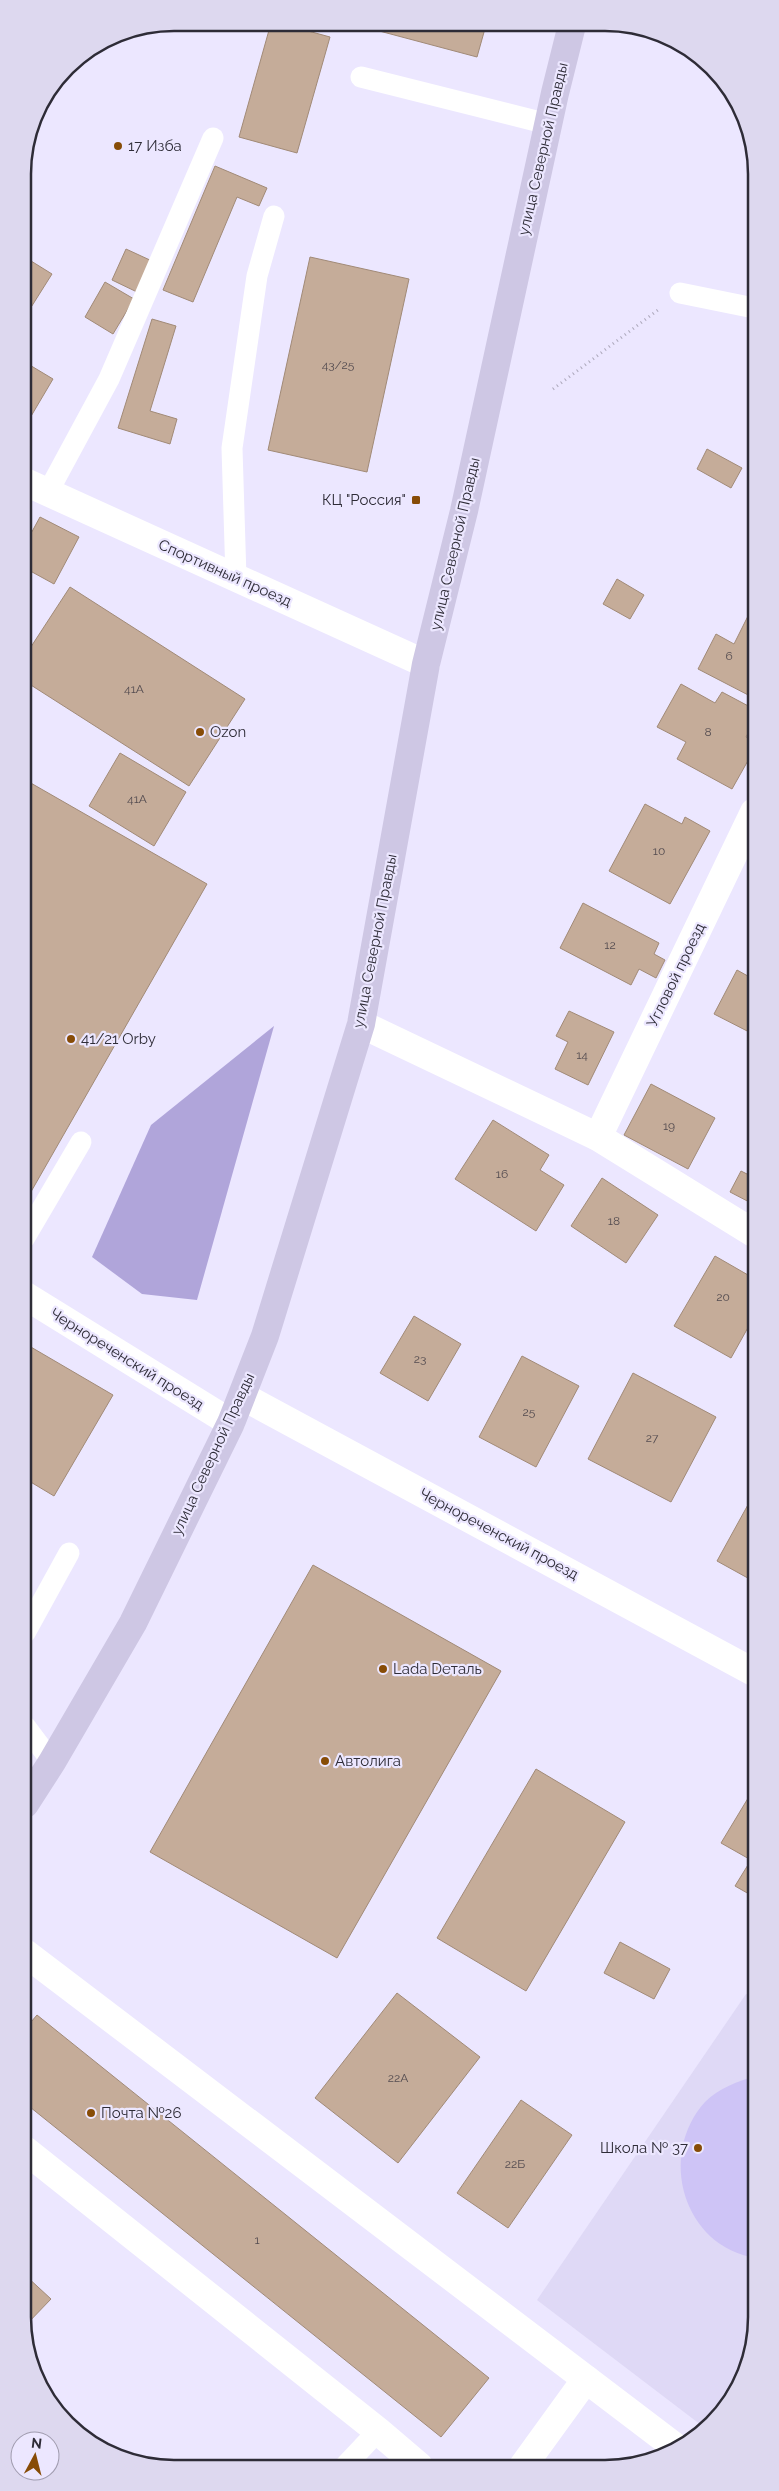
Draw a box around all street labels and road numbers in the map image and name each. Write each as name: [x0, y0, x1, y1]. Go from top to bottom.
street label: улица Северной Правды: [514, 61, 572, 237]
street label: улица Северной Правды: [426, 456, 484, 632]
street label: Спортивный проезд: [156, 536, 295, 611]
street label: улица Северной Правды: [349, 852, 401, 1030]
street label: Угловой проезд: [643, 920, 709, 1030]
street label: Чернореченский проезд: [47, 1304, 207, 1414]
street label: улица Северной Правды: [167, 1370, 259, 1538]
street label: Чернореченский проезд: [416, 1484, 582, 1584]

